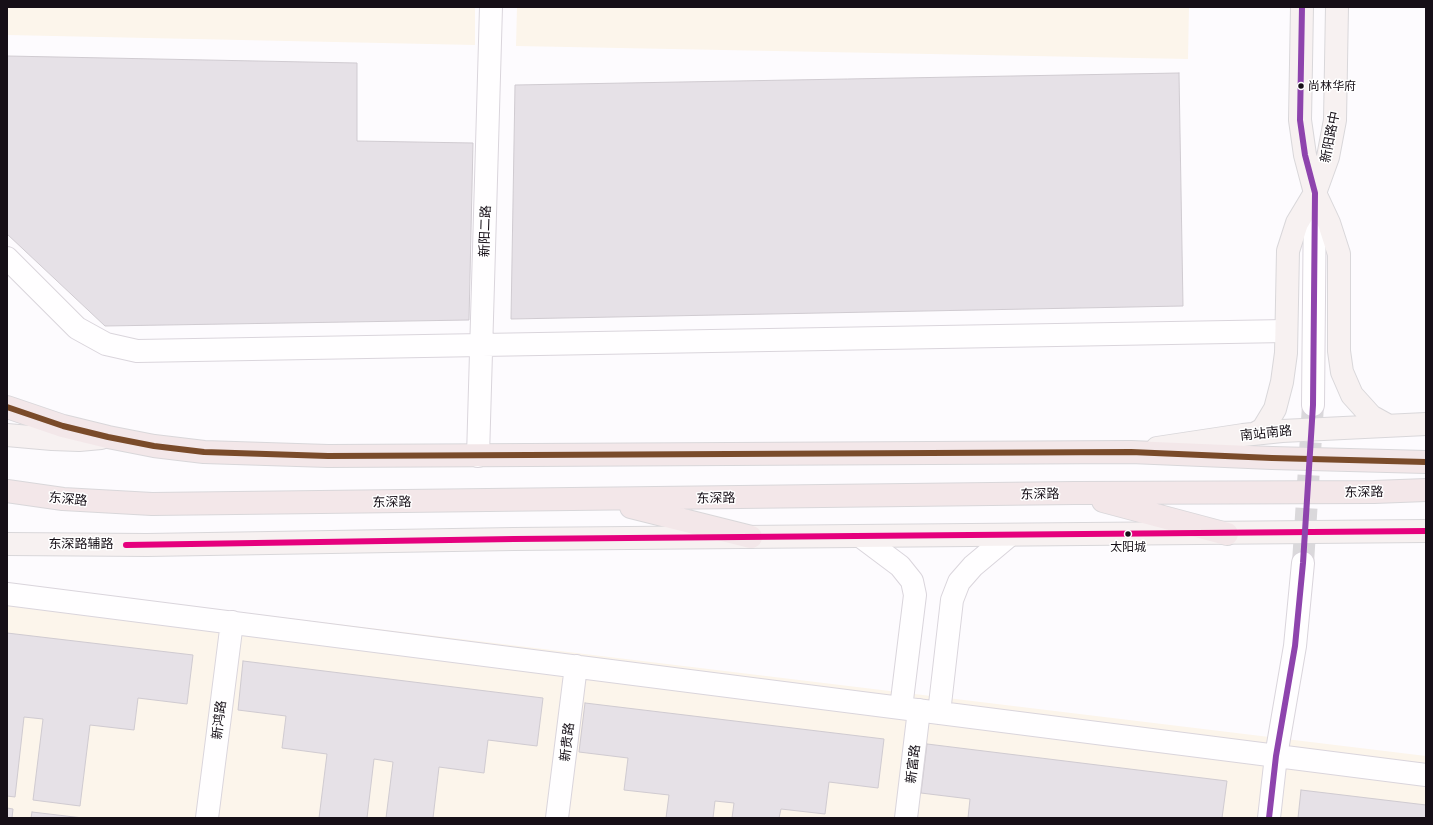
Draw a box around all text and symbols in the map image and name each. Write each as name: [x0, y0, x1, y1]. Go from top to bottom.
place label: 尚林华府: [1308, 79, 1356, 93]
marker: 尚林华府: [1296, 81, 1306, 91]
street label: 新阳路中: [1317, 110, 1343, 164]
street label: 新阳二路: [476, 205, 494, 257]
street label: 南站南路: [1239, 423, 1293, 443]
street label: 东深路: [1344, 484, 1384, 500]
street label: 东深路: [1020, 486, 1060, 502]
street label: 东深路: [48, 490, 88, 508]
street label: 东深路: [696, 490, 736, 506]
street label: 东深路: [372, 494, 412, 510]
marker: 太阳城: [1123, 529, 1133, 539]
street label: 东深路辅路: [49, 536, 113, 552]
place label: 太阳城: [1110, 540, 1146, 554]
street label: 新鸿路: [209, 700, 229, 740]
street label: 新贵路: [557, 722, 577, 762]
street label: 新富路: [903, 744, 923, 784]

